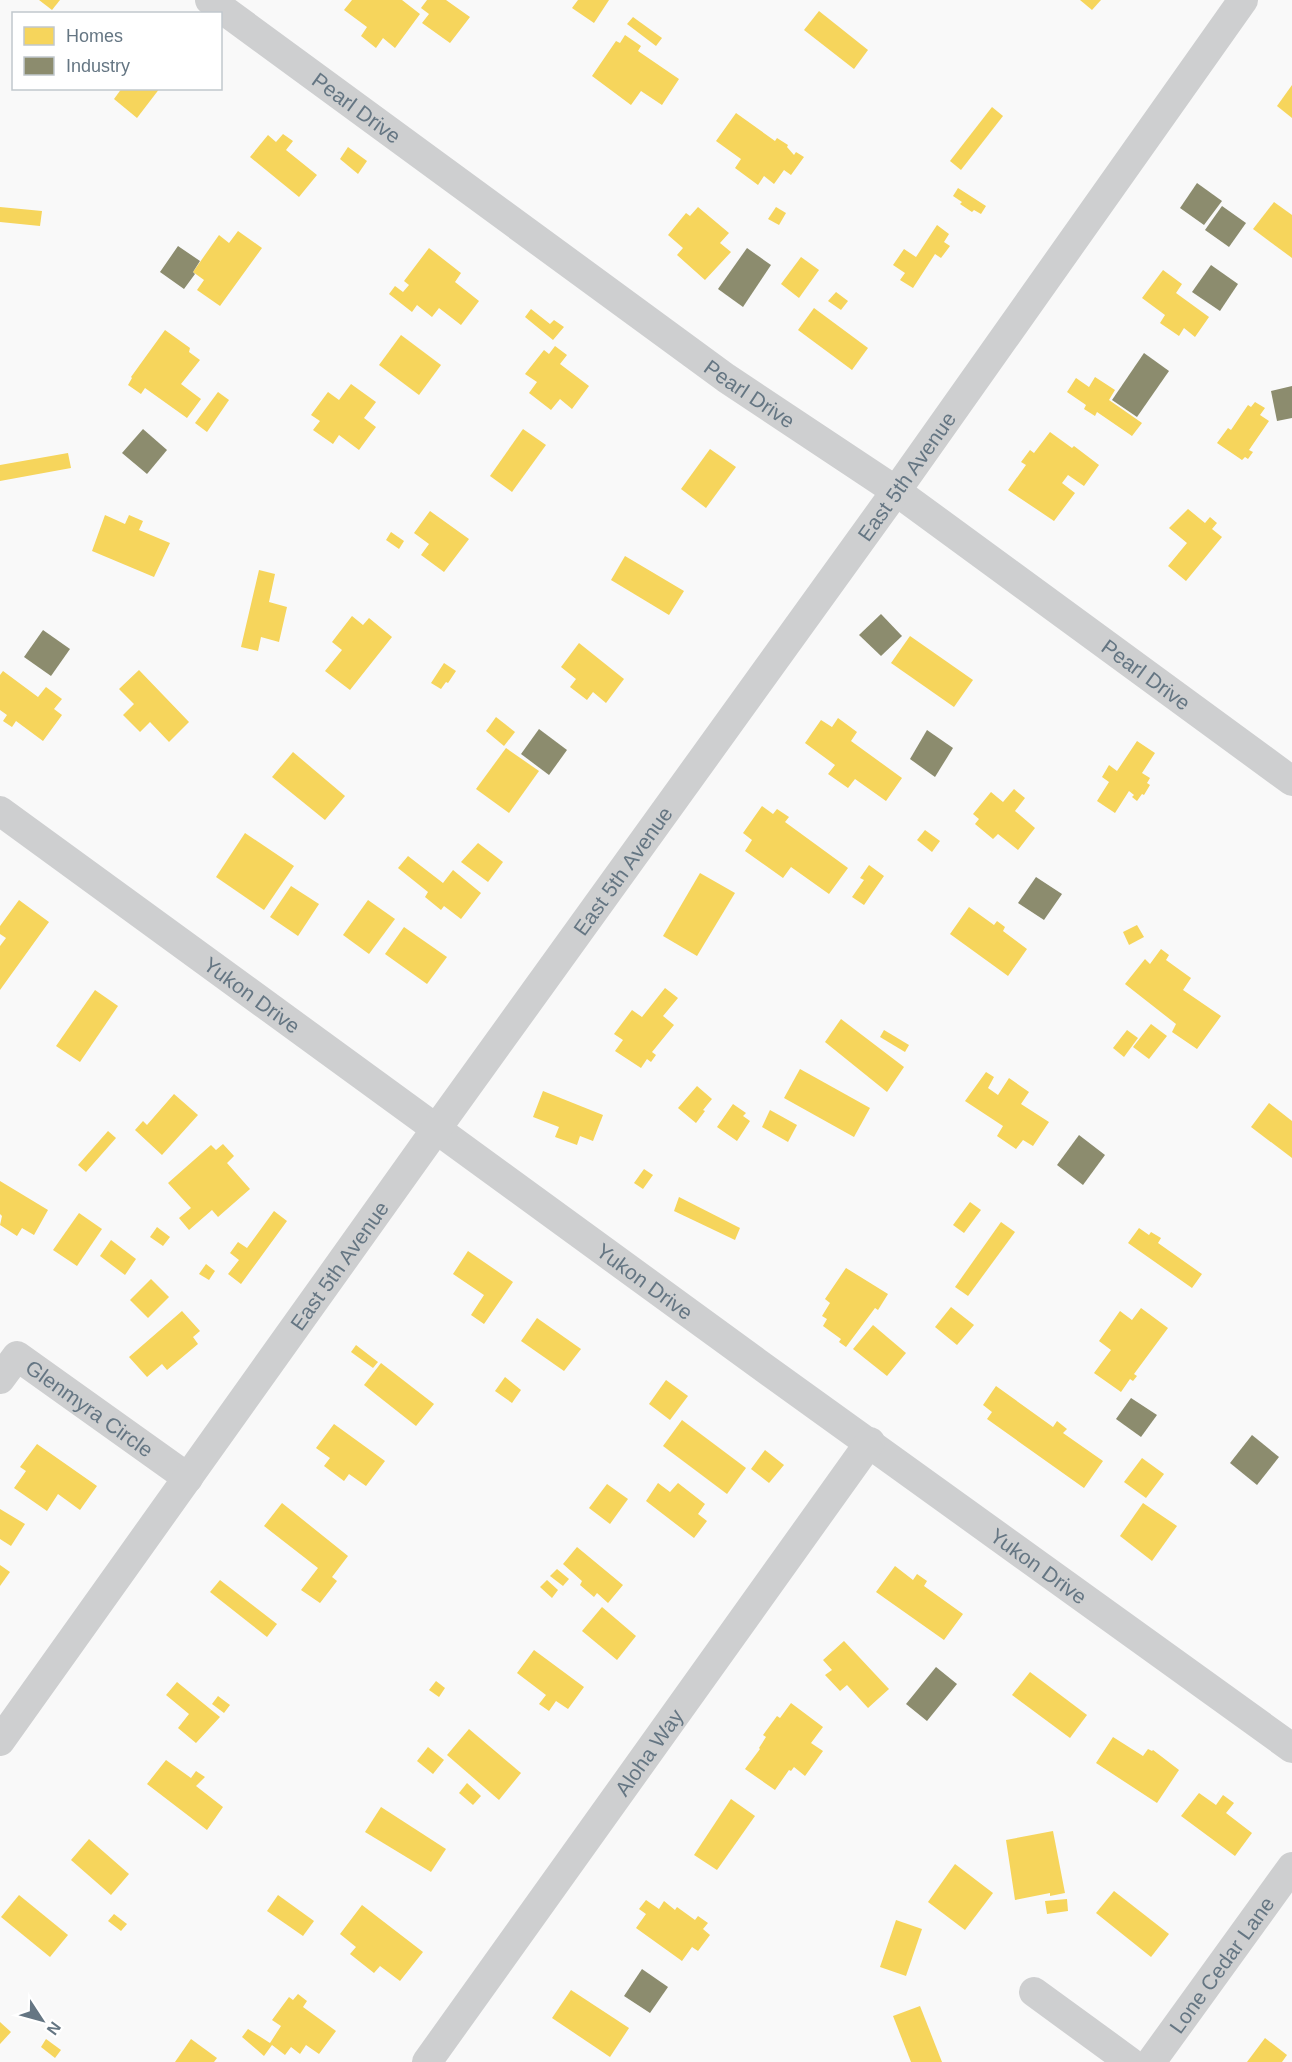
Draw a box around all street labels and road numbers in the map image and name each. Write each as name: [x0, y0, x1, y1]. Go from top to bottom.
street label: Pearl Drive: [308, 68, 406, 148]
street label: Pearl Drive: [700, 355, 799, 432]
street label: East 5th Avenue: [853, 407, 960, 545]
street label: Pearl Drive: [1098, 634, 1195, 714]
street label: East 5th Avenue: [568, 802, 676, 939]
street label: Yukon Drive: [200, 952, 305, 1037]
street label: East 5th Avenue: [285, 1197, 393, 1334]
street label: Yukon Drive: [592, 1238, 697, 1324]
street label: Glenmyra Circle: [22, 1355, 158, 1461]
street label: Yukon Drive: [986, 1523, 1091, 1608]
street label: Aloha Way: [610, 1704, 687, 1800]
street label: Lone Cedar Lane: [1164, 1892, 1278, 2037]

